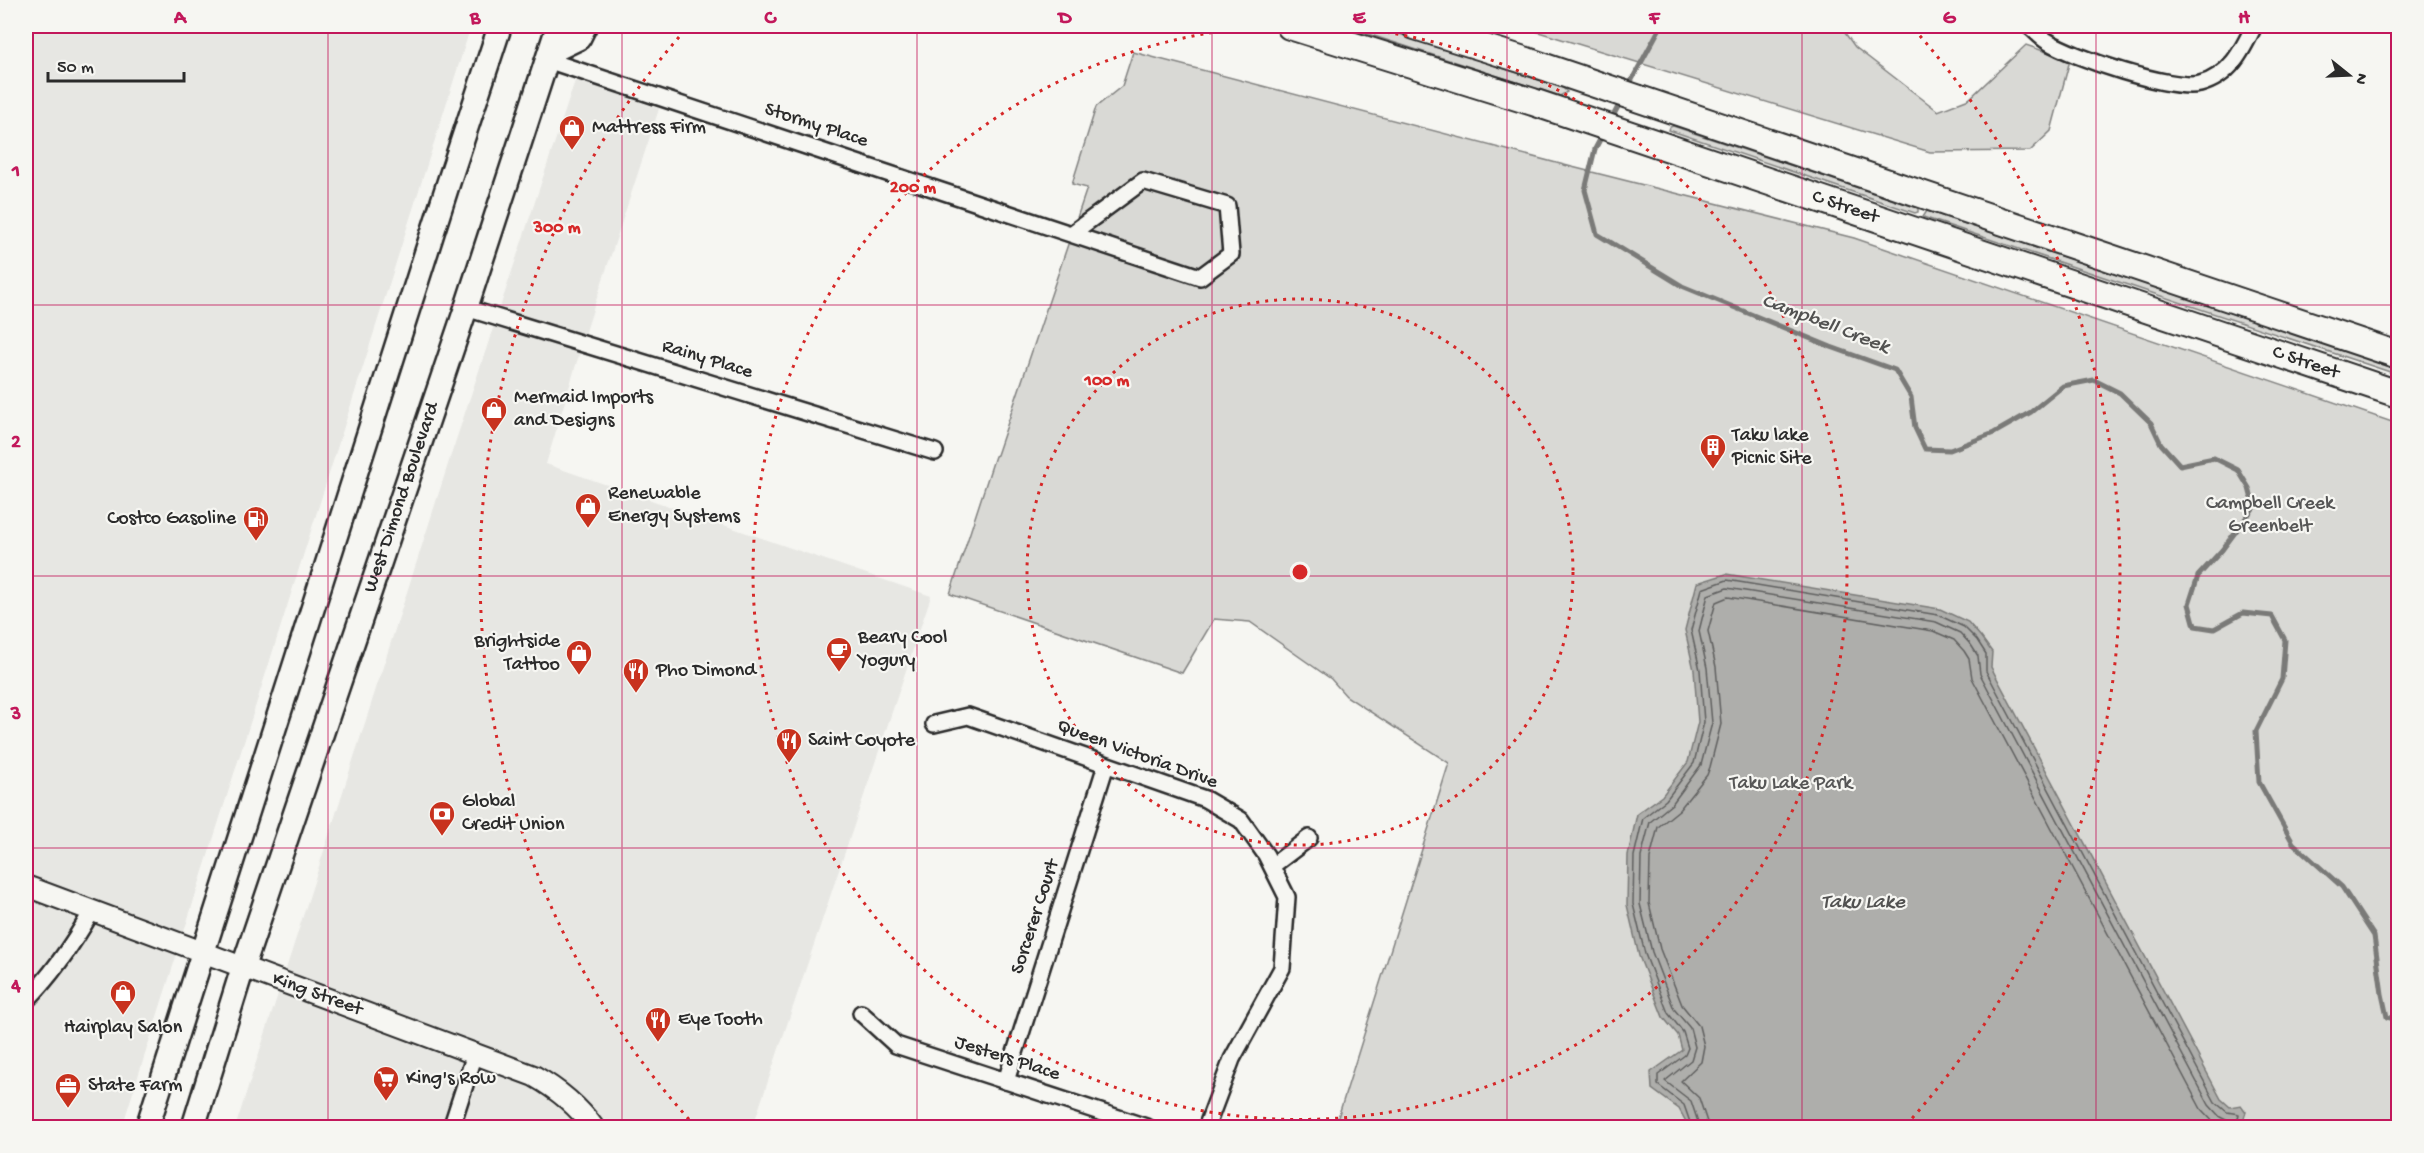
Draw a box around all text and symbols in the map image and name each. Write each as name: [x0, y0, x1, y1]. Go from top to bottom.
text: A: [173, 8, 188, 31]
text: B: [469, 8, 481, 31]
text: C: [764, 8, 778, 31]
text: D: [1056, 8, 1072, 31]
text: E: [1353, 8, 1367, 31]
text: F: [1648, 8, 1661, 31]
text: G: [1943, 8, 1957, 31]
text: H: [2238, 8, 2250, 31]
scale bar: [48, 45, 184, 83]
north arrow: [2319, 45, 2379, 105]
text: 50 m: [57, 58, 94, 79]
text: N: [2349, 71, 2371, 87]
street label: Stormy Place: [761, 98, 871, 154]
shop icon: Mattress Firm: [557, 113, 587, 151]
place label: Mattress Firm: [592, 117, 706, 140]
text: 1: [11, 161, 20, 184]
text: 200 m: [890, 178, 936, 199]
street label: C Street: [1809, 185, 1883, 230]
text: 300 m: [533, 218, 581, 239]
water label: Campbell Creek: [1758, 289, 1895, 362]
street label: Rainy Place: [659, 335, 756, 385]
street label: C Street: [2269, 341, 2344, 385]
text: 100 m: [1084, 371, 1130, 392]
place label: Mermaid Imports and Designs: [514, 387, 654, 433]
shop icon: Mermaid Imports and Designs: [479, 395, 509, 433]
street label: West Dimond Boulevard: [359, 398, 445, 596]
place label: Taku lake Picnic Site: [1731, 425, 1812, 471]
text: 2: [11, 432, 21, 455]
building icon: Taku lake Picnic Site: [1698, 432, 1728, 470]
place label: Renewable Energy Systems: [608, 483, 740, 529]
shop icon: Renewable Energy Systems: [573, 491, 603, 529]
park label: Campbell Creek Greenbelt: [2206, 493, 2336, 539]
fuel station icon: Costco Gasoline: [241, 504, 271, 542]
place label: Costco Gasoline: [107, 508, 237, 531]
centre of rings: [1290, 562, 1310, 582]
place label: Beary Cool Yogury: [856, 627, 947, 673]
place label: Brightside Tattoo: [473, 631, 561, 677]
cafe icon: Beary Cool Yogury: [824, 635, 854, 673]
shop icon: Brightside Tattoo: [564, 638, 594, 676]
restaurant icon: Pho Dimond: [621, 656, 651, 694]
place label: Pho Dimond: [655, 660, 758, 683]
text: 3: [10, 704, 21, 727]
street label: Queen Victoria Drive: [1053, 715, 1221, 795]
restaurant icon: Saint Coyote: [774, 726, 804, 764]
place label: Saint Coyote: [808, 730, 916, 753]
park label: Taku Lake Park: [1729, 773, 1854, 796]
place label: Global Credit Union: [462, 791, 565, 837]
bank icon: Global Credit Union: [427, 799, 457, 837]
street label: Sorcerer Court: [1007, 855, 1066, 977]
water label: Taku Lake: [1821, 891, 1906, 916]
street label: King Street: [269, 968, 367, 1023]
text: 4: [10, 976, 21, 999]
shop icon: Hairplay Salon: [108, 978, 138, 1016]
restaurant icon: Eye Tooth: [643, 1005, 673, 1043]
place label: Eye Tooth: [678, 1009, 763, 1032]
place label: Hairplay Salon: [64, 1017, 183, 1040]
street label: Jesters Place: [951, 1031, 1063, 1087]
supermarket icon: King's Row: [371, 1064, 401, 1102]
place label: King's Row: [406, 1068, 496, 1091]
office icon: State Farm: [53, 1071, 83, 1109]
place label: State Farm: [88, 1075, 182, 1098]

